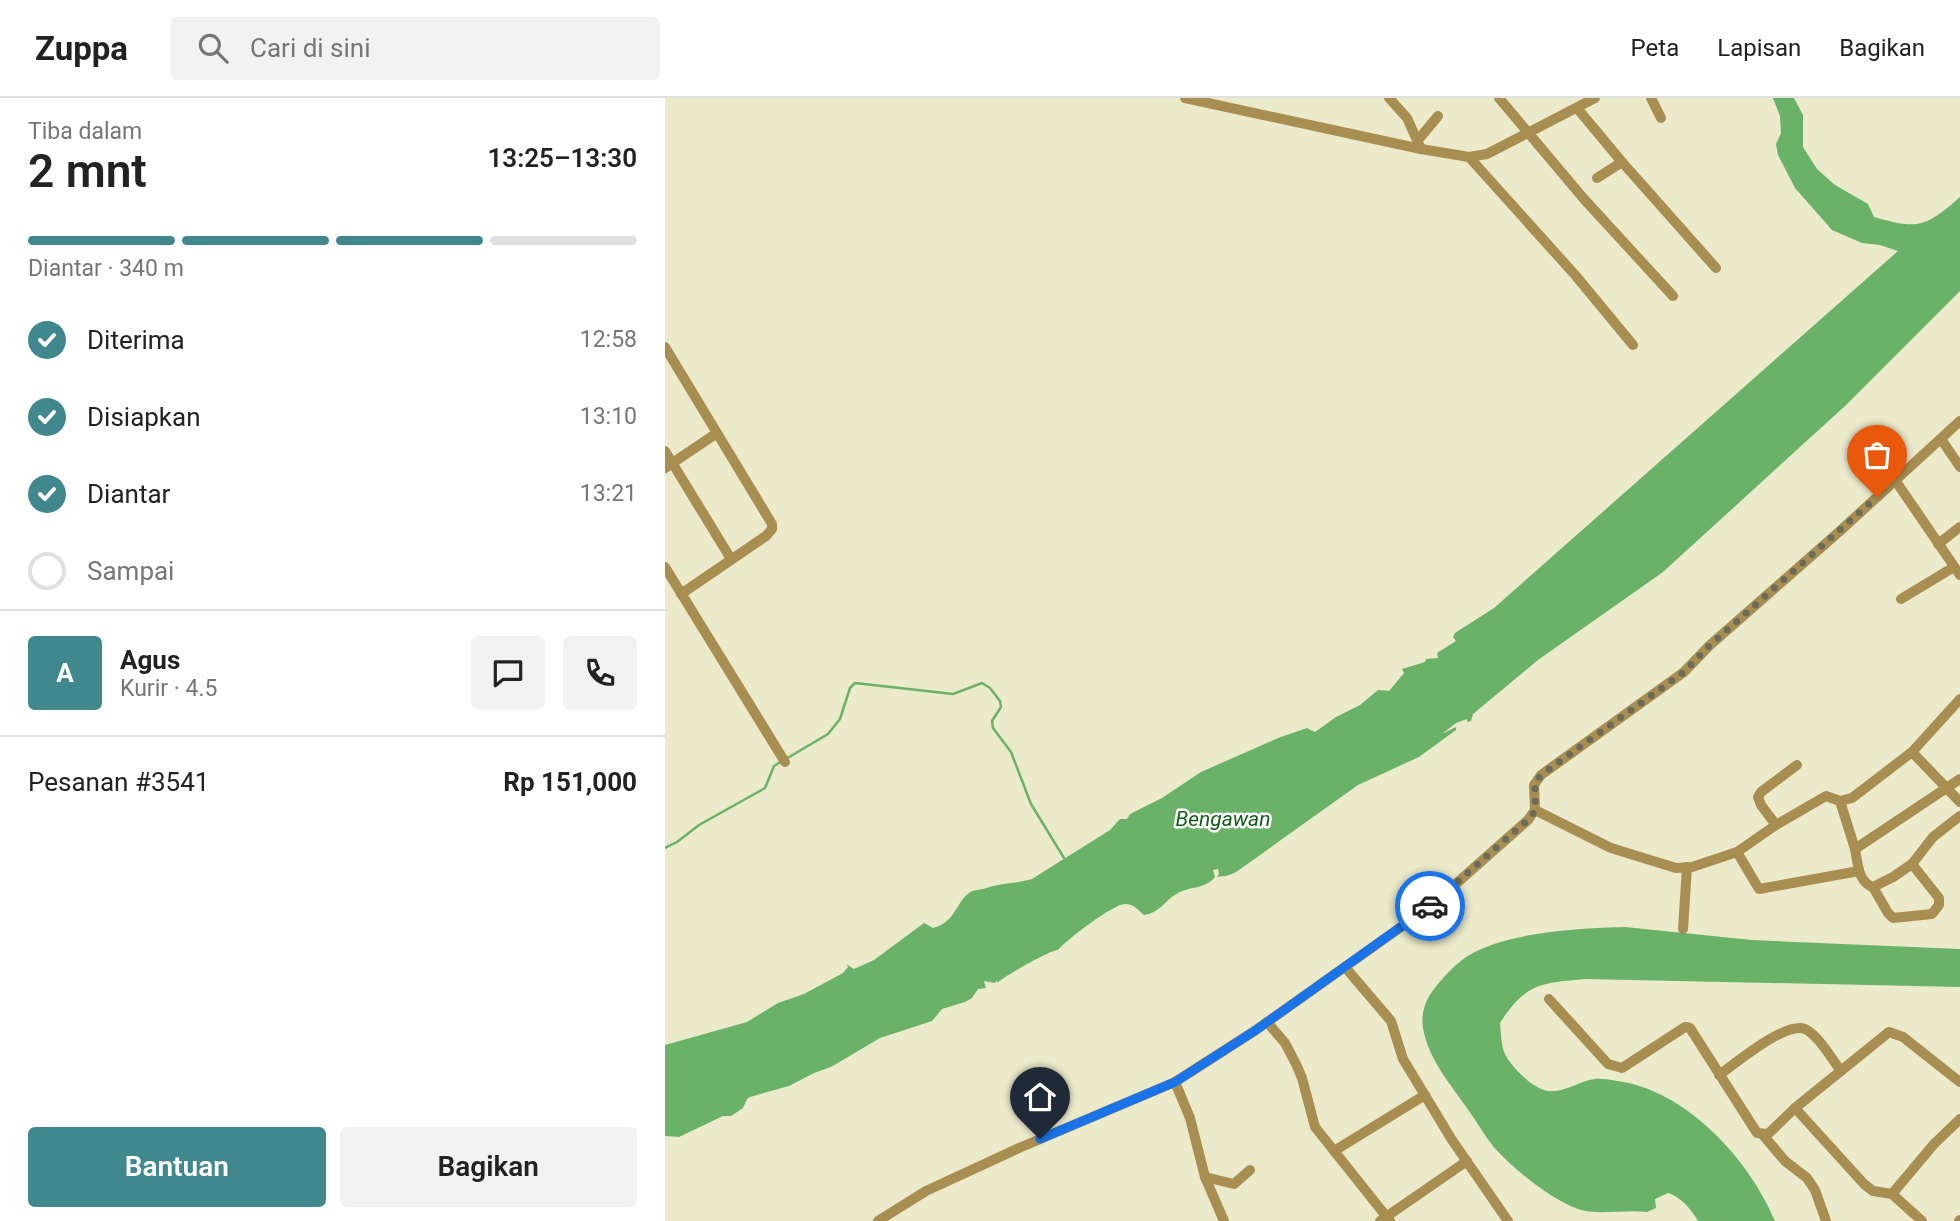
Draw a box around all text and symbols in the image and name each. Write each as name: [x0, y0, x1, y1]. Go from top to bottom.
search box: [170, 17, 660, 80]
text: Zuppa: [35, 29, 128, 68]
icon: search: [194, 29, 232, 67]
text: Cari di sini: [250, 33, 371, 63]
text: Peta: [1631, 34, 1679, 62]
text: Lapisan: [1717, 34, 1801, 62]
text: Bagikan: [1839, 34, 1925, 62]
text: Tiba dalam: [28, 118, 142, 145]
text: 13:25–13:30: [487, 143, 637, 173]
text: 2 mnt: [28, 144, 147, 198]
text: Diantar · 340 m: [28, 255, 184, 282]
icon: check: [28, 321, 66, 359]
text: Diterima: [87, 325, 185, 355]
text: 12:58: [580, 326, 637, 353]
icon: check: [28, 398, 66, 436]
text: Disiapkan: [87, 402, 201, 432]
text: 13:10: [580, 403, 637, 430]
pin: [1847, 425, 1907, 497]
icon: bag: [1858, 436, 1896, 474]
icon: check: [28, 475, 66, 513]
text: Diantar: [87, 479, 170, 509]
text: 13:21: [580, 480, 637, 507]
text: Sampai: [87, 556, 174, 586]
button: chat: [471, 636, 545, 710]
button: phone: [563, 636, 637, 710]
text: Agus: [120, 645, 180, 675]
text: A: [56, 658, 74, 688]
text: Kurir · 4.5: [120, 675, 217, 702]
text: Pesanan #3541: [28, 767, 209, 797]
text: Rp 151,000: [503, 767, 637, 797]
water label: Bengawan: [1176, 807, 1270, 831]
courier: [1395, 871, 1465, 941]
icon: car: [1411, 887, 1449, 925]
pin: [1010, 1067, 1070, 1139]
icon: home: [1021, 1078, 1059, 1116]
button: Bantuan: [28, 1127, 326, 1207]
button: Bagikan: [340, 1127, 637, 1207]

